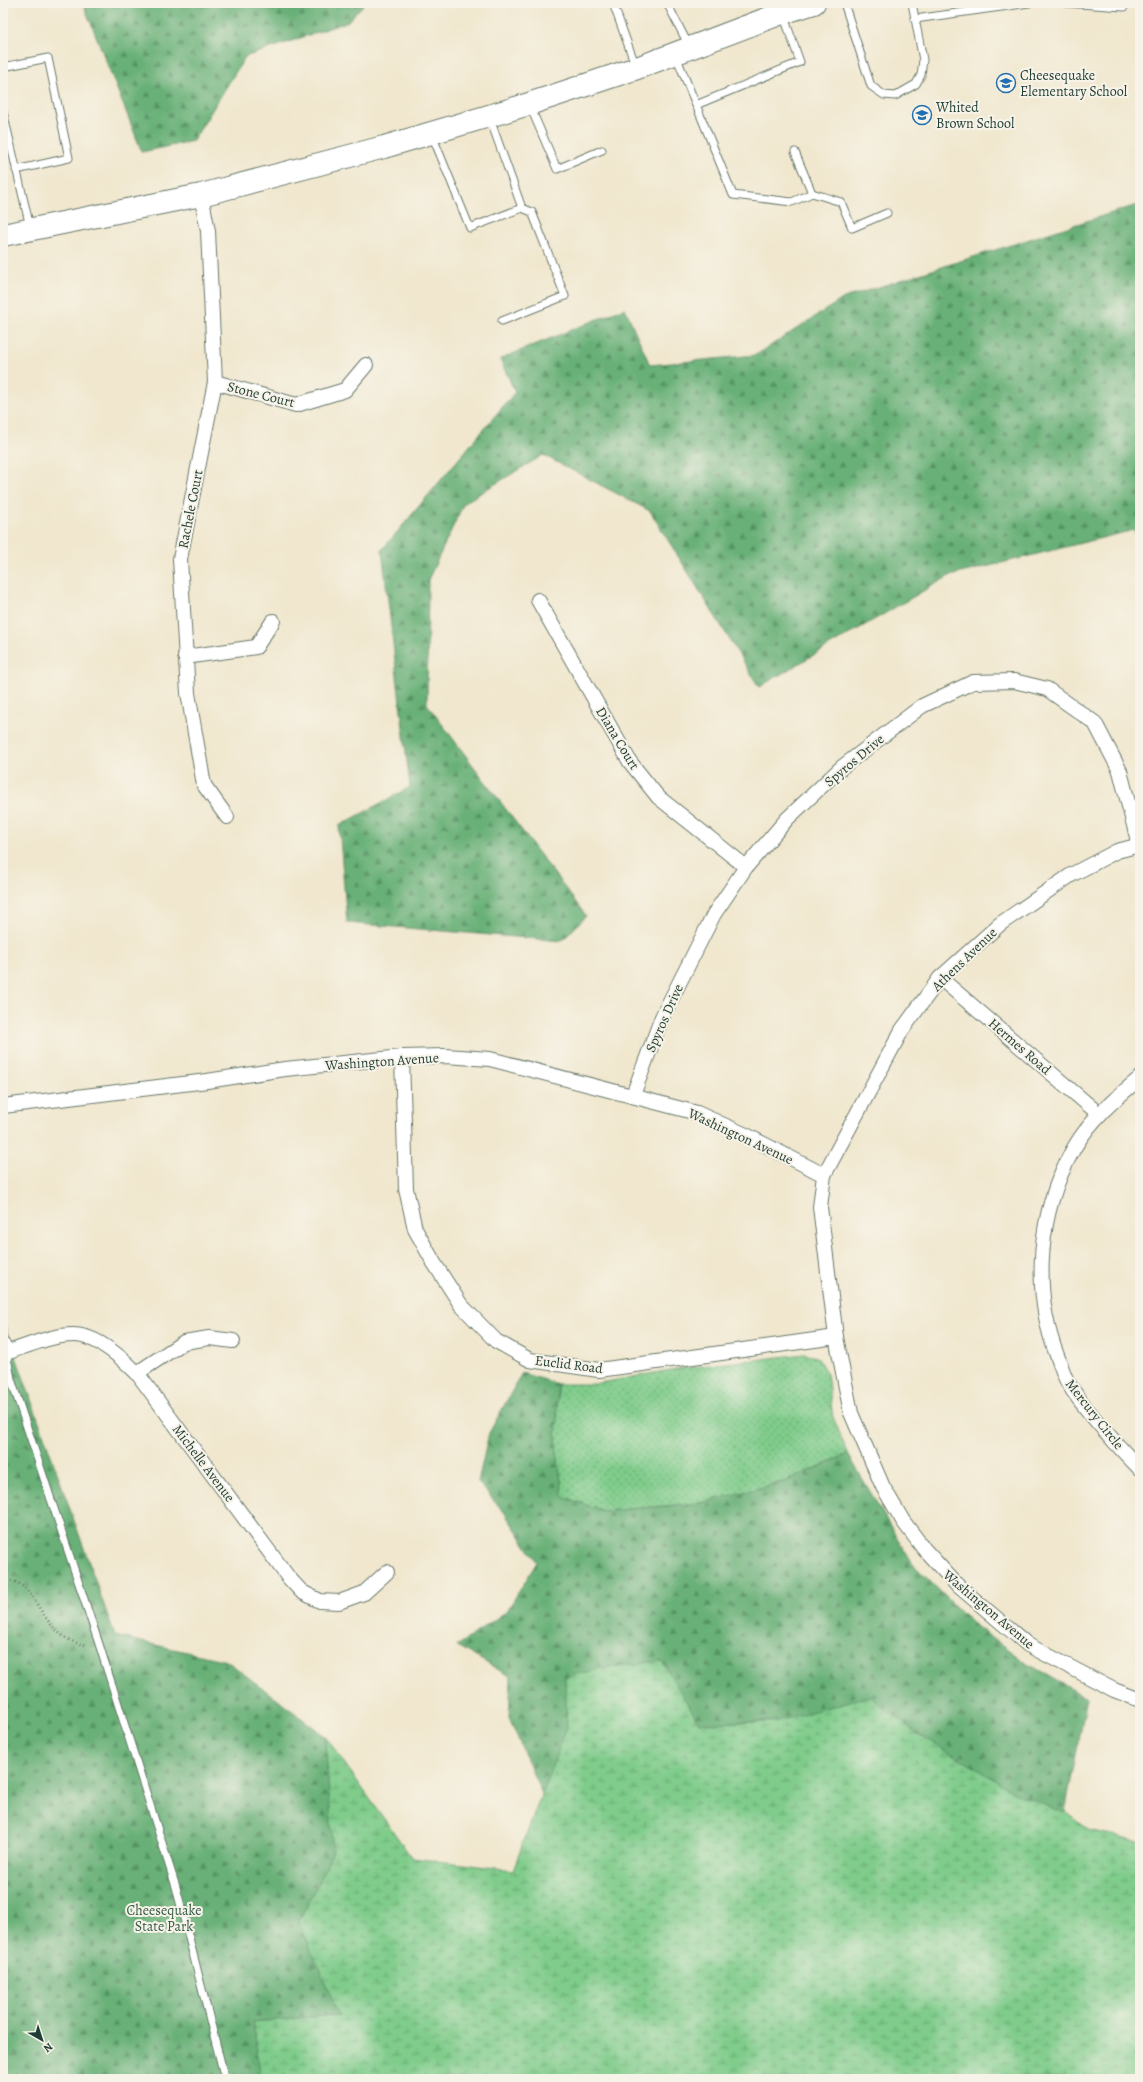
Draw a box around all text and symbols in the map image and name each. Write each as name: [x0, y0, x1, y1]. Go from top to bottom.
place label: Cheesequake Elementary School: [1020, 66, 1128, 101]
school or university icon: Cheesequake Elementary School: [995, 72, 1017, 94]
place label: Whited Brown School: [935, 98, 1015, 133]
school or university icon: Whited Brown School: [911, 104, 933, 126]
street label: Stone Court: [225, 377, 297, 412]
street label: Rachele Court: [174, 468, 208, 550]
street label: Diana Court: [591, 703, 644, 774]
street label: Spyros Drive: [820, 730, 888, 791]
street label: Athens Avenue: [927, 923, 1001, 996]
street label: Spyros Drive: [641, 981, 688, 1055]
street label: Hermes Road: [984, 1014, 1055, 1079]
street label: Washington Avenue: [324, 1048, 440, 1075]
street label: Washington Avenue: [684, 1103, 796, 1169]
street label: Euclid Road: [534, 1351, 604, 1378]
street label: Mercury Circle: [1061, 1375, 1128, 1453]
street label: Michelle Avenue: [168, 1420, 239, 1506]
street label: Washington Avenue: [938, 1565, 1038, 1653]
park label: Cheesequake State Park: [127, 1901, 201, 1936]
north arrow: [22, 2020, 62, 2060]
text: N: [40, 2039, 56, 2056]

